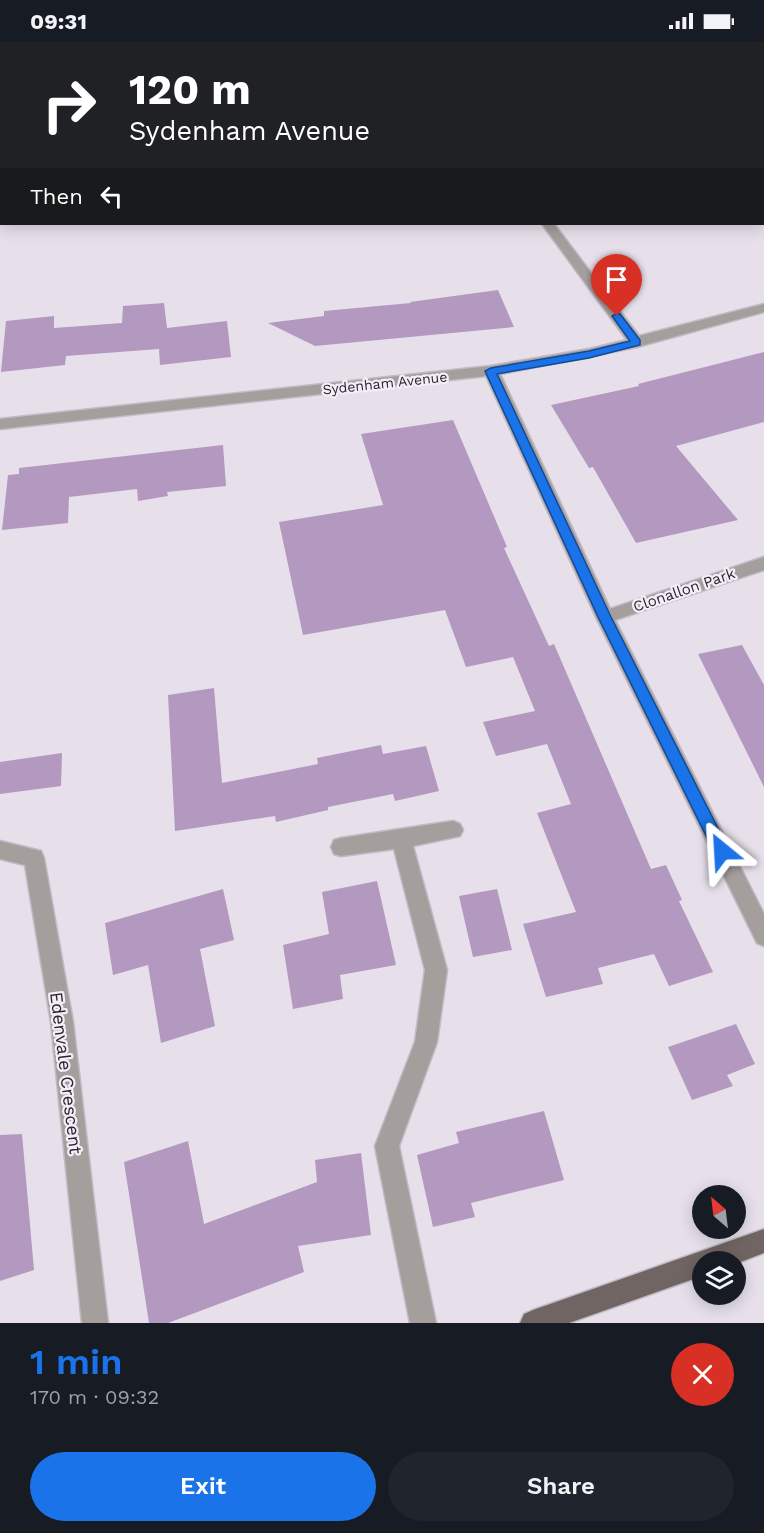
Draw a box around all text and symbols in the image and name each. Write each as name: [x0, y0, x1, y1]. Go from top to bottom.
text: 09:31: [30, 9, 87, 34]
text: 120 m: [129, 65, 251, 114]
icon: right: [30, 66, 108, 144]
text: Sydenham Avenue: [129, 115, 370, 147]
icon: left: [95, 180, 128, 213]
text: Then: [30, 184, 83, 209]
pin: [591, 254, 642, 316]
icon: arrive: [600, 263, 633, 296]
street label: Sydenham Avenue: [322, 369, 448, 397]
street label: Clonallon Park: [631, 564, 738, 616]
position arrow: [690, 819, 754, 883]
street label: Edenvale Crescent: [46, 991, 87, 1156]
north arrow: [692, 1185, 746, 1239]
map controls: [692, 1185, 746, 1305]
button: layers: [692, 1251, 746, 1305]
text: 1 min: [30, 1341, 122, 1383]
button: close: [671, 1343, 734, 1406]
text: 170 m · 09:32: [30, 1385, 159, 1409]
button: Exit: [30, 1452, 376, 1521]
button: Share: [388, 1452, 734, 1521]

